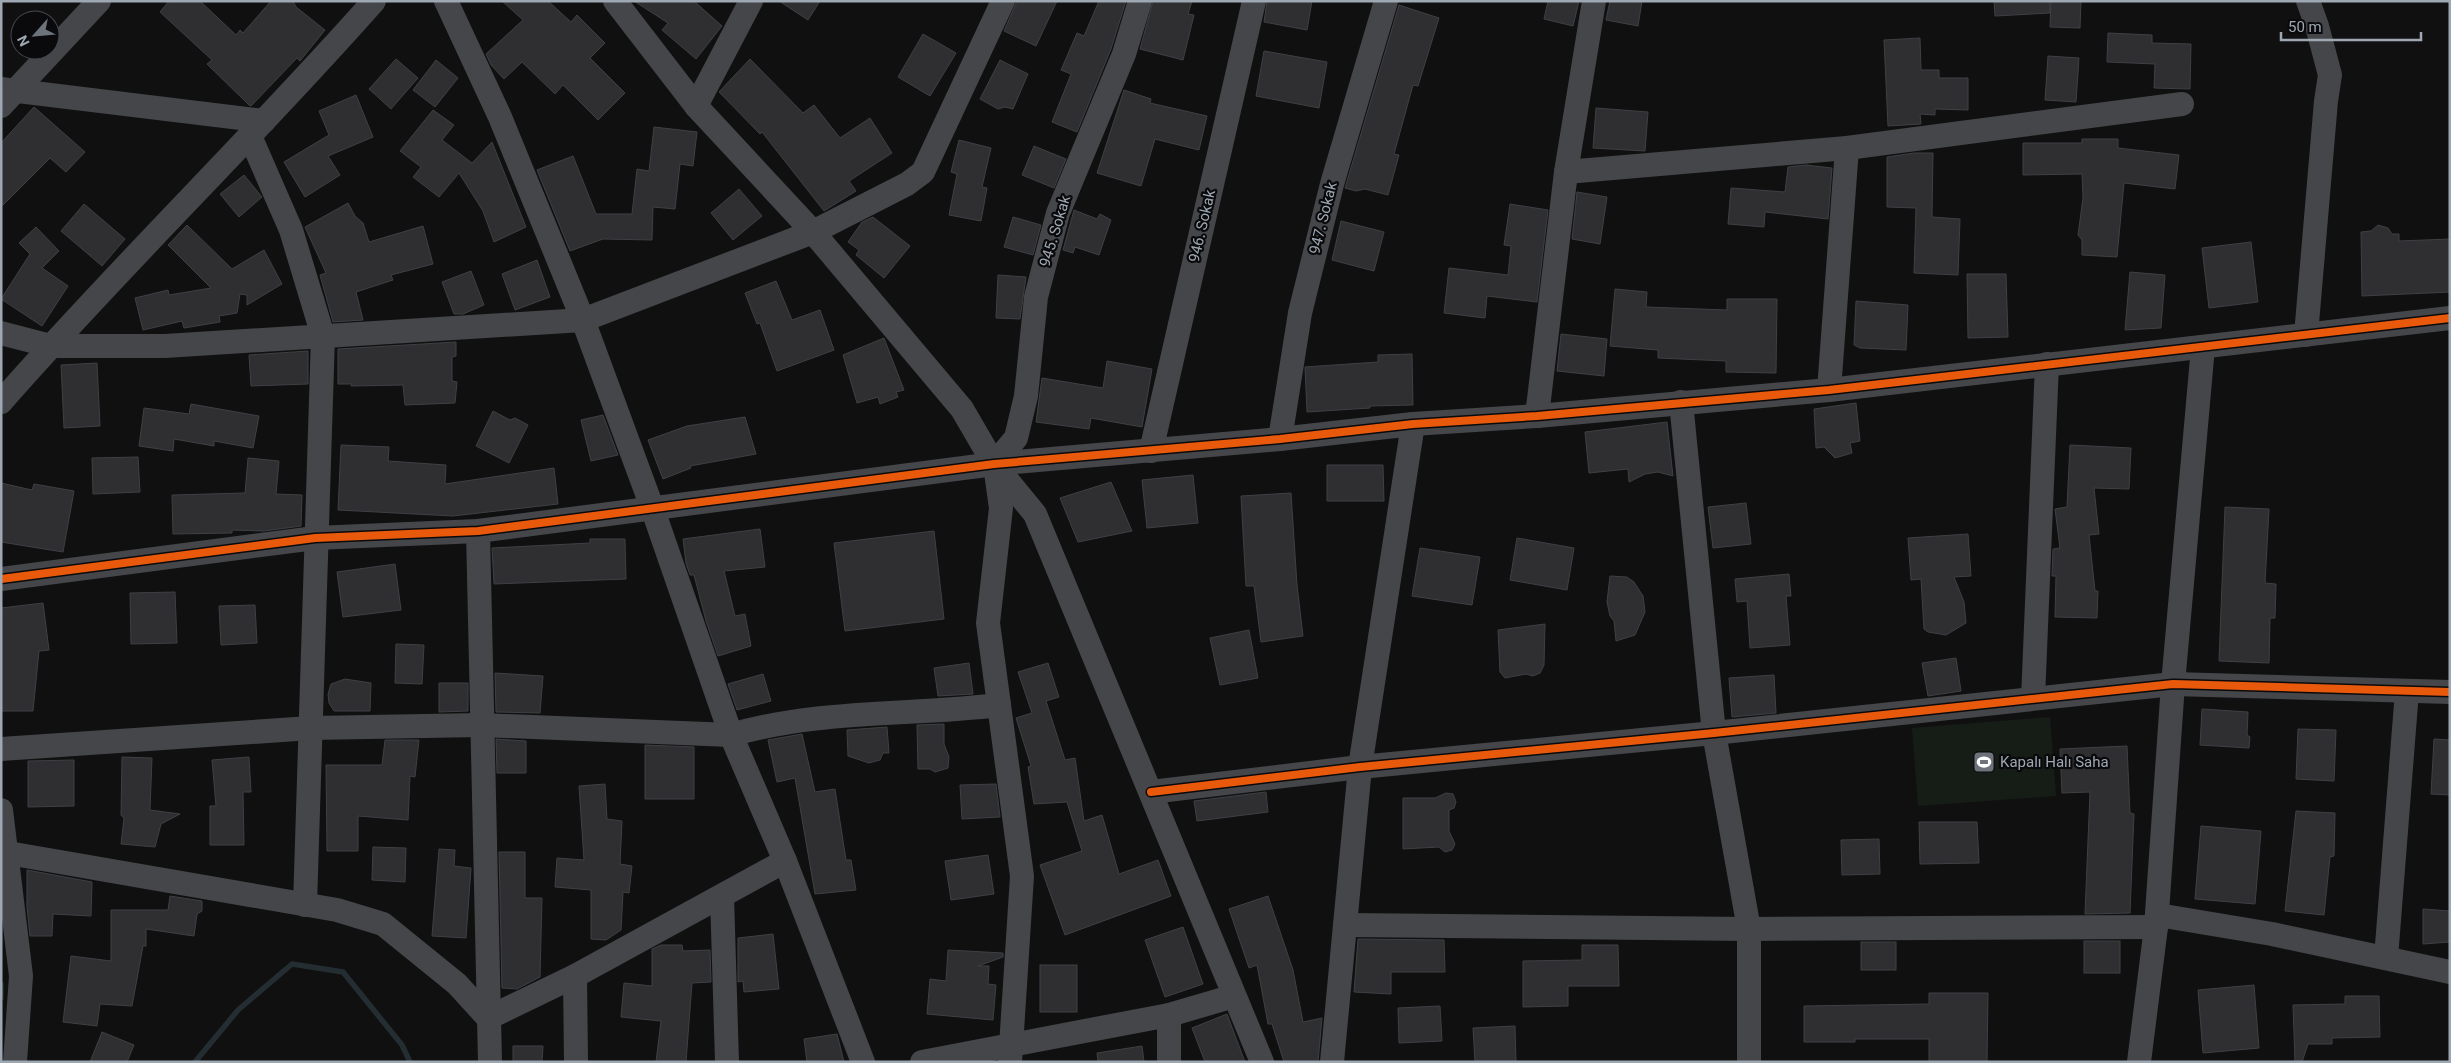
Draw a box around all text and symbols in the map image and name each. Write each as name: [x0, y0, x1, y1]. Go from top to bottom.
north arrow: [10, 10, 60, 60]
scale bar: [2281, 10, 2421, 42]
text: 50 m: [2288, 18, 2322, 36]
text: N: [14, 33, 33, 49]
street label: 947. Sokak: [1305, 180, 1341, 256]
street label: 946. Sokak: [1185, 188, 1219, 264]
street label: 945. Sokak: [1036, 193, 1075, 269]
sports icon: Kapalı Halı Saha: [1972, 750, 1996, 774]
place label: Kapalı Halı Saha: [2000, 753, 2109, 771]

